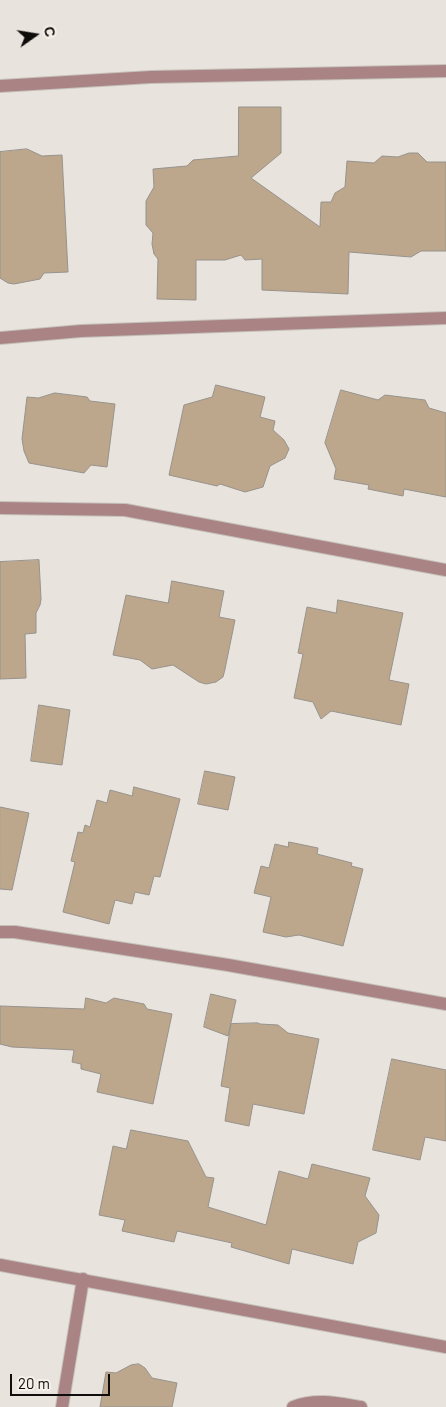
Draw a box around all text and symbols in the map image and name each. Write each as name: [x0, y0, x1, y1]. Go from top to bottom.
north arrow: [10, 10, 60, 60]
text: С: [41, 25, 60, 38]
scale bar: [12, 1364, 112, 1396]
text: 20 m: [18, 1374, 50, 1392]

